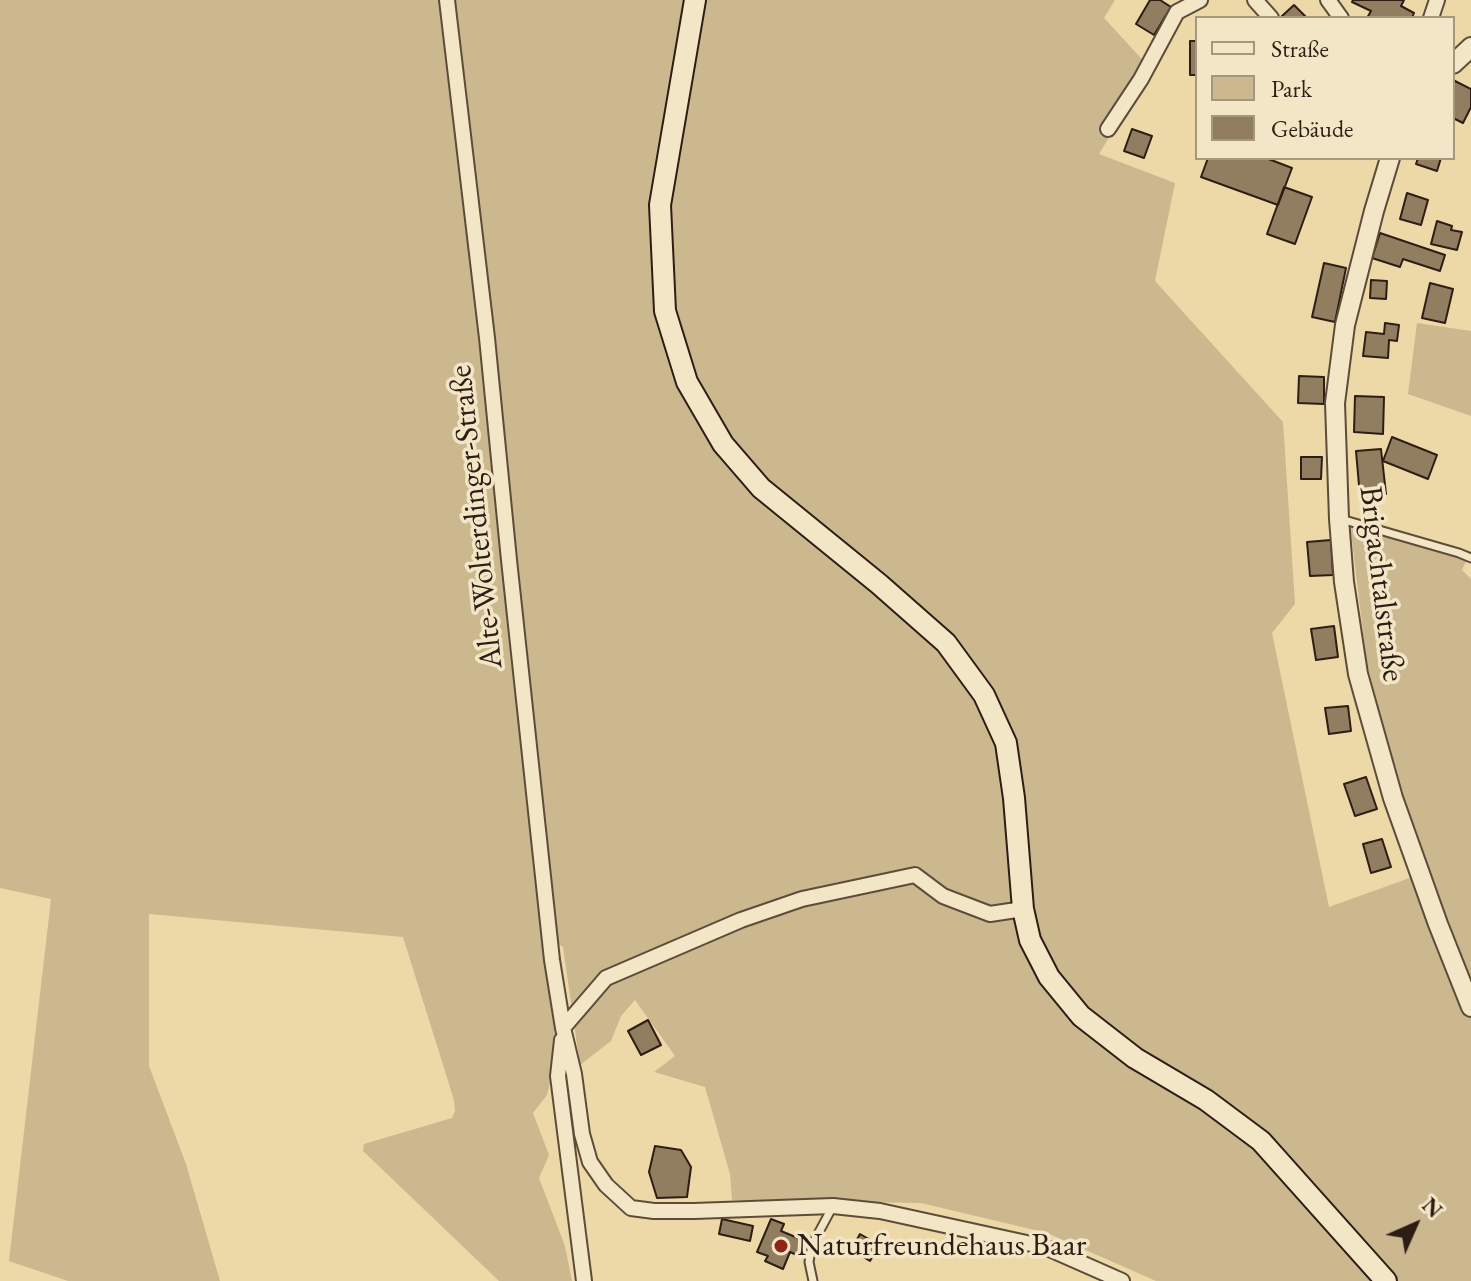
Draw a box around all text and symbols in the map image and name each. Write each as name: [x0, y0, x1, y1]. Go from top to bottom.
legend: [1195, 16, 1455, 160]
text: Straße: [1271, 33, 1329, 64]
text: Park: [1271, 73, 1312, 104]
text: Gebäude: [1271, 113, 1353, 144]
street label: Alte-Wolterdinger-Straße: [442, 363, 512, 671]
street label: Brigachtalstraße: [1350, 484, 1412, 684]
north arrow: [1375, 1185, 1455, 1265]
text: N: [1416, 1191, 1449, 1224]
place label: Naturfreundehaus Baar: [797, 1227, 1086, 1265]
marker: Naturfreundehaus Baar: [772, 1237, 790, 1255]

